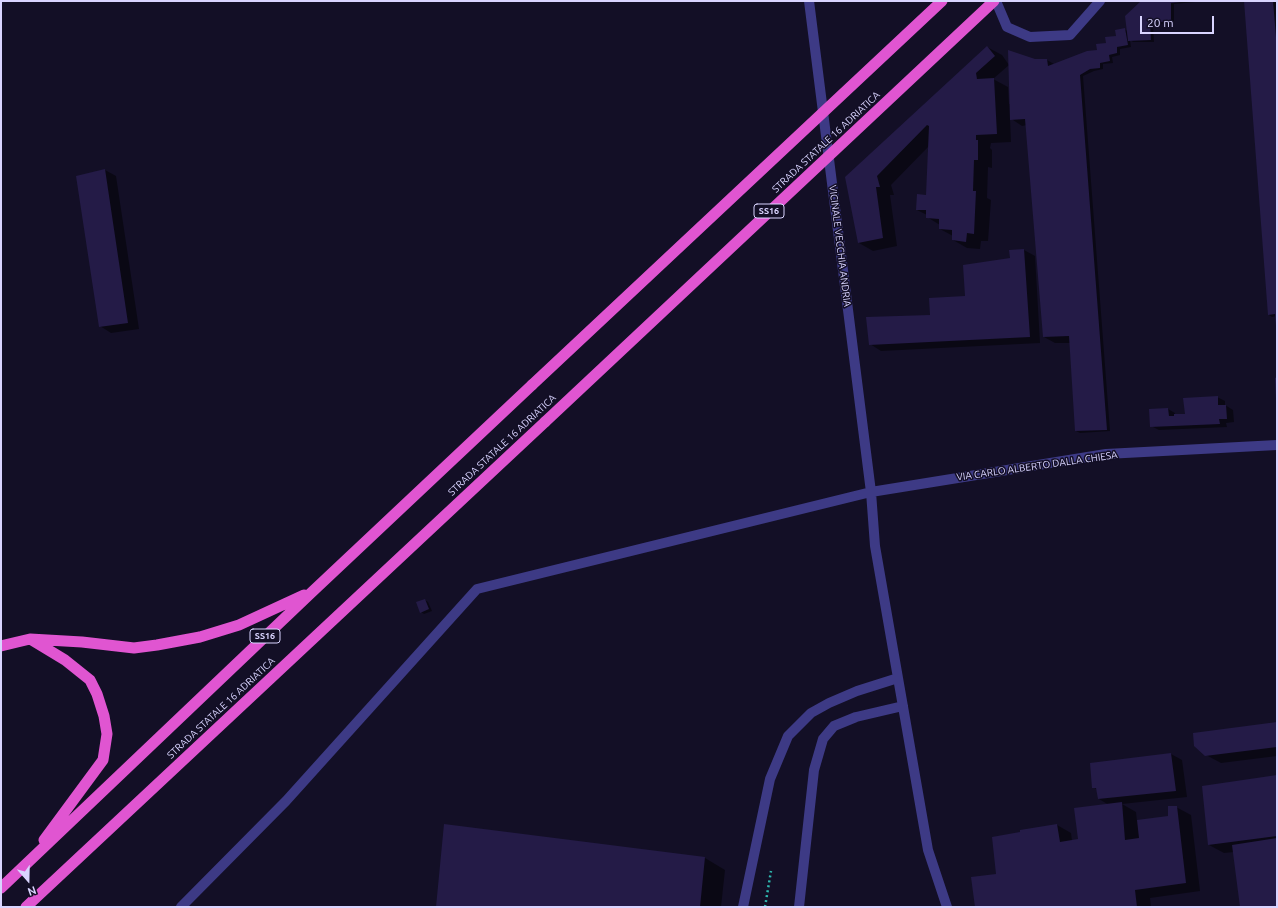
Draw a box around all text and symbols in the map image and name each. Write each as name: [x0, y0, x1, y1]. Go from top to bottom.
scale bar: [1142, 8, 1216, 34]
text: 20 m: [1147, 16, 1174, 29]
street label: STRADA STATALE 16 ADRIATICA: [770, 89, 882, 195]
street label: VICINALE VECCHIA ANDRIA: [827, 184, 853, 308]
road number: SS16: [754, 204, 784, 218]
street label: STRADA STATALE 16 ADRIATICA: [446, 392, 558, 498]
street label: VIA CARLO ALBERTO DALLA CHIESA: [956, 449, 1118, 483]
road number: SS16: [250, 629, 280, 643]
street label: STRADA STATALE 16 ADRIATICA: [165, 655, 277, 761]
north arrow: [8, 860, 48, 900]
text: N: [26, 884, 38, 898]

